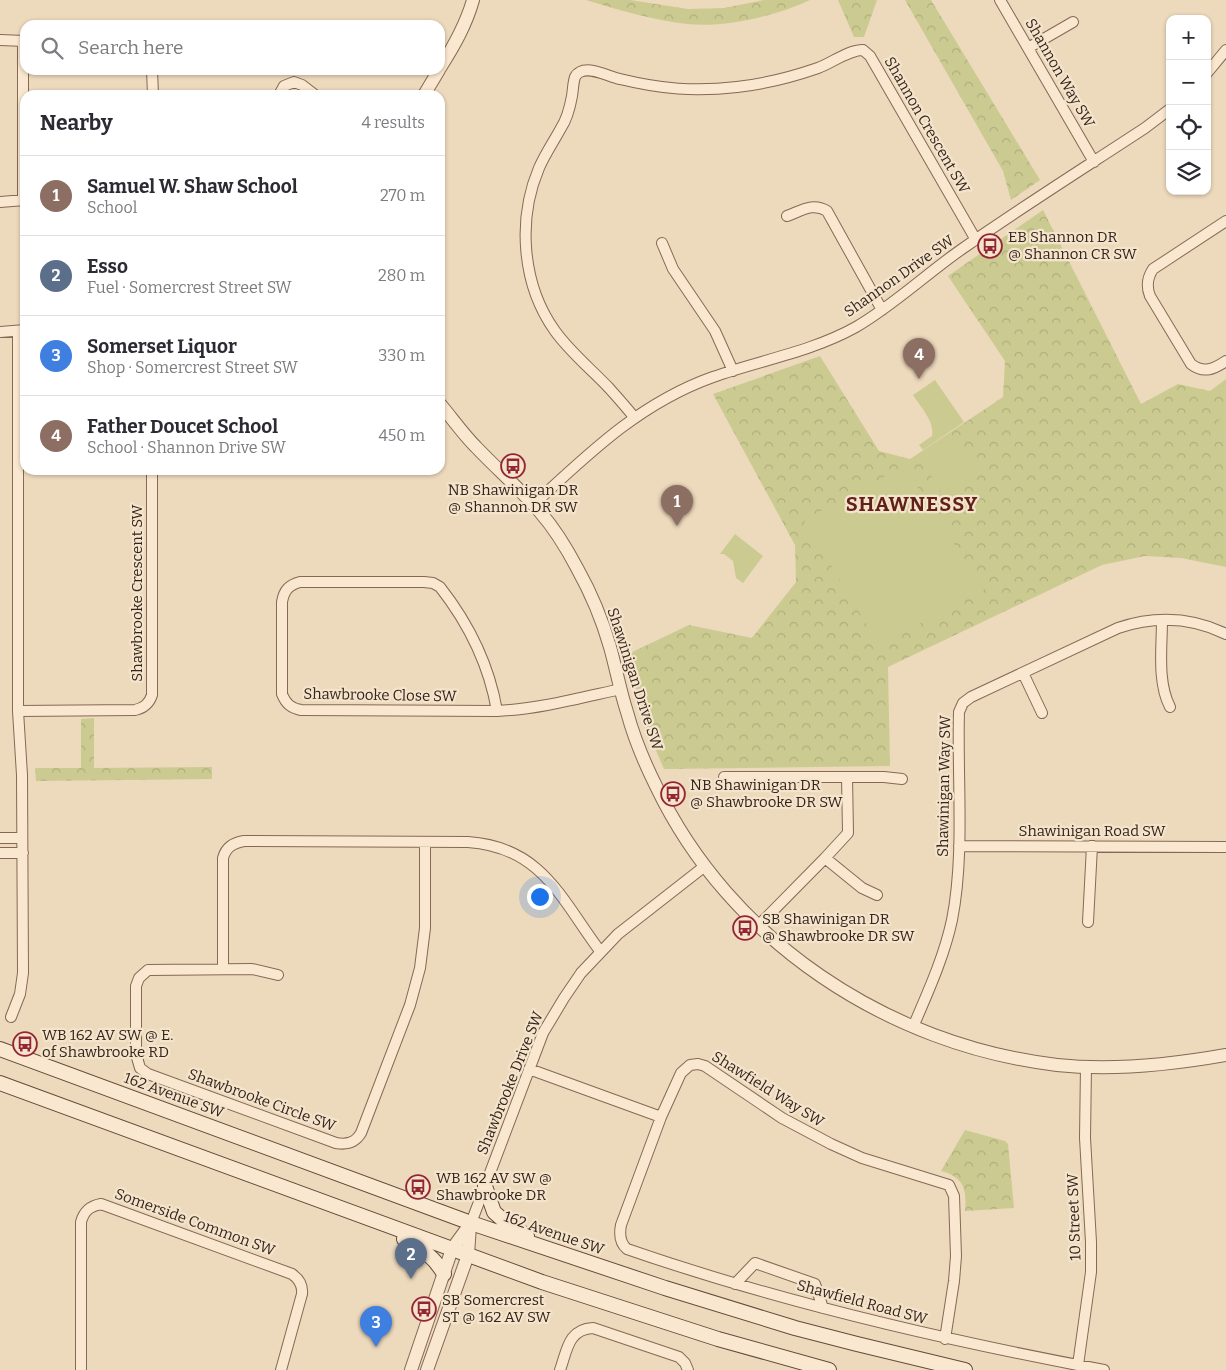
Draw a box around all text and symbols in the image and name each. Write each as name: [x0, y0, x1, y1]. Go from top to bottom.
street label: Shannon Way SW: [1021, 15, 1099, 131]
map controls: [1166, 15, 1211, 195]
button: +: [1166, 15, 1211, 60]
search box: [20, 20, 445, 75]
icon: search: [38, 34, 66, 62]
text: Search here: [78, 36, 183, 59]
street label: Shannon Crescent SW: [881, 54, 974, 197]
button: −: [1166, 60, 1211, 105]
button: locate: [1166, 105, 1211, 150]
text: Nearby: [40, 110, 113, 136]
text: 4 results: [362, 113, 425, 132]
button: layers: [1166, 150, 1211, 195]
text: Samuel W. Shaw School: [87, 175, 298, 198]
text: 1: [53, 186, 59, 205]
text: 270 m: [380, 186, 425, 205]
text: School: [87, 198, 137, 217]
place label: EB Shannon DR @ Shannon CR SW: [1008, 228, 1138, 263]
street label: Shannon Drive SW: [841, 231, 958, 321]
bus stop icon: EB Shannon DR @ Shannon CR SW: [977, 233, 1003, 259]
text: Esso: [87, 255, 128, 278]
text: 2: [51, 266, 61, 285]
text: 280 m: [378, 266, 425, 285]
text: Fuel · Somercrest Street SW: [87, 278, 292, 297]
text: Somerset Liquor: [87, 335, 237, 358]
pin: 4: [903, 338, 935, 379]
text: 3: [51, 346, 61, 365]
text: 330 m: [378, 346, 425, 365]
text: Shop · Somercrest Street SW: [87, 358, 298, 377]
text: Father Doucet School: [87, 415, 278, 438]
text: 4: [51, 426, 61, 445]
text: 450 m: [378, 426, 425, 445]
text: School · Shannon Drive SW: [87, 438, 286, 457]
bus stop icon: NB Shawinigan DR @ Shannon DR SW: [500, 453, 526, 479]
place label: NB Shawinigan DR @ Shannon DR SW: [448, 481, 579, 516]
pin: 1: [661, 485, 693, 526]
district label: SHAWNESSY: [846, 492, 978, 516]
street label: Shawbrooke Crescent SW: [128, 504, 146, 682]
street label: Shawinigan Drive SW: [603, 605, 667, 753]
street label: Shawbrooke Close SW: [303, 685, 458, 705]
street label: Shawinigan Way SW: [934, 714, 954, 857]
place label: NB Shawinigan DR @ Shawbrooke DR SW: [690, 776, 843, 811]
bus stop icon: NB Shawinigan DR @ Shawbrooke DR SW: [660, 781, 686, 807]
street label: Shawinigan Road SW: [1018, 822, 1166, 840]
your location: [527, 884, 553, 910]
place label: SB Shawinigan DR @ Shawbrooke DR SW: [762, 910, 915, 945]
bus stop icon: SB Shawinigan DR @ Shawbrooke DR SW: [732, 915, 758, 941]
street label: Shawbrooke Drive SW: [473, 1008, 547, 1157]
place label: WB 162 AV SW @ E. of Shawbrooke RD: [42, 1026, 173, 1061]
bus stop icon: WB 162 AV SW @ E. of Shawbrooke RD: [12, 1031, 38, 1057]
street label: Shawfield Way SW: [709, 1047, 828, 1131]
street label: Shawbrooke Circle SW: [186, 1065, 339, 1135]
street label: 162 Avenue SW: [121, 1069, 227, 1122]
place label: WB 162 AV SW @ Shawbrooke DR: [436, 1169, 552, 1204]
street label: 10 Street SW: [1063, 1172, 1085, 1261]
bus stop icon: WB 162 AV SW @ Shawbrooke DR: [405, 1174, 431, 1200]
street label: Somerside Common SW: [112, 1185, 278, 1260]
street label: 162 Avenue SW: [501, 1207, 607, 1259]
pin: 2: [395, 1238, 427, 1279]
street label: Shawfield Road SW: [795, 1276, 930, 1328]
place label: SB Somercrest ST @ 162 AV SW: [442, 1291, 551, 1326]
bus stop icon: SB Somercrest ST @ 162 AV SW: [411, 1296, 437, 1322]
pin: 3: [360, 1306, 392, 1347]

